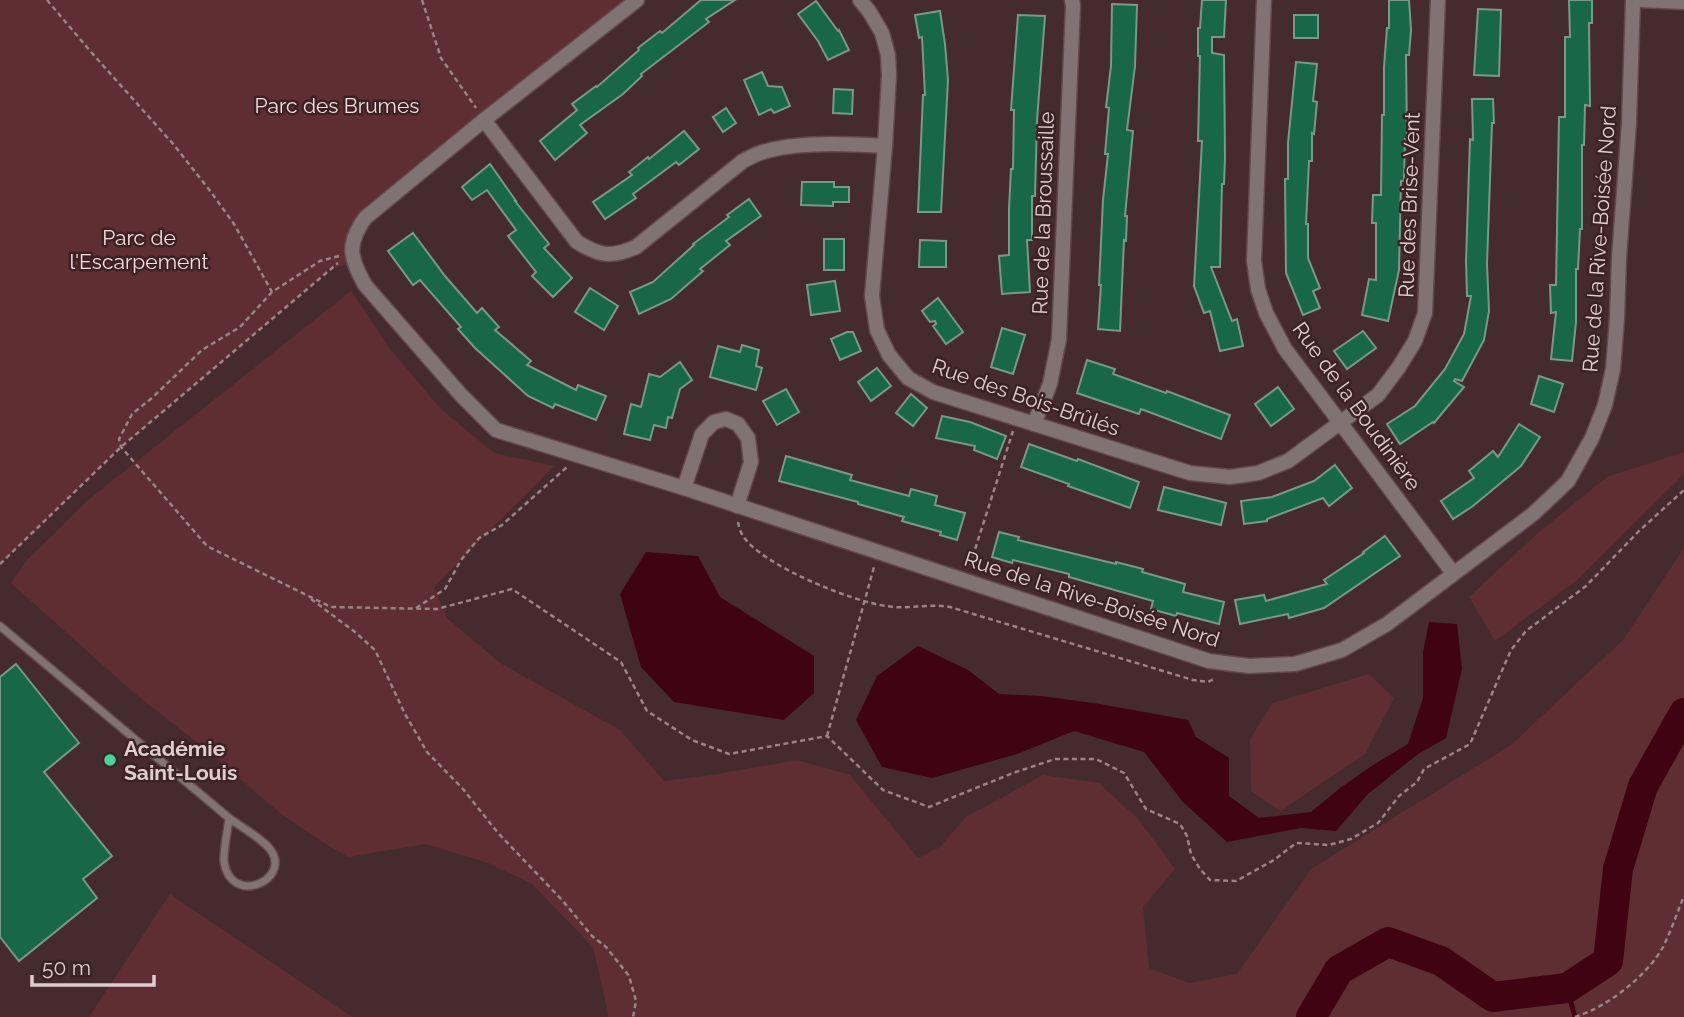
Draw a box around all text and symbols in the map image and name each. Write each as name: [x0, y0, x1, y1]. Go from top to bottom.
park label: Parc des Brumes: [255, 93, 419, 118]
street label: Rue de la Rive-Boisée Nord: [1577, 105, 1621, 373]
street label: Rue de la Broussaille: [1027, 111, 1059, 315]
street label: Rue des Brise-Vent: [1393, 112, 1425, 298]
park label: Parc de l'Escarpement: [70, 225, 208, 274]
street label: Rue de la Boudinière: [1287, 317, 1427, 495]
street label: Rue des Bois-Brûlés: [929, 353, 1123, 441]
street label: Rue de la Rive-Boisée Nord: [961, 546, 1223, 652]
place label: Académie Saint-Louis: [124, 736, 237, 785]
marker: Académie Saint-Louis: [102, 752, 118, 768]
scale bar: [32, 944, 154, 988]
text: 50 m: [42, 955, 91, 980]

